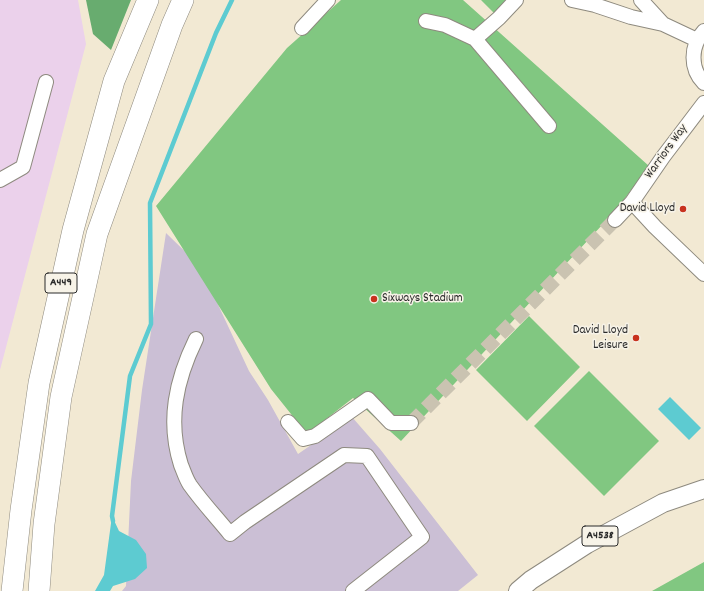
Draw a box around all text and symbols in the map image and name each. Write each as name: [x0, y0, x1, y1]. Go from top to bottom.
street label: Warriors Way: [642, 122, 692, 182]
place label: David Lloyd: [620, 201, 675, 217]
marker: David Lloyd: [678, 204, 688, 214]
road number: A449: [45, 273, 77, 293]
place label: Sixways Stadium: [382, 291, 463, 307]
marker: Sixways Stadium: [369, 294, 379, 304]
place label: David Lloyd Leisure: [573, 323, 628, 354]
marker: David Lloyd Leisure: [631, 333, 641, 343]
road number: A4538: [582, 526, 618, 546]

